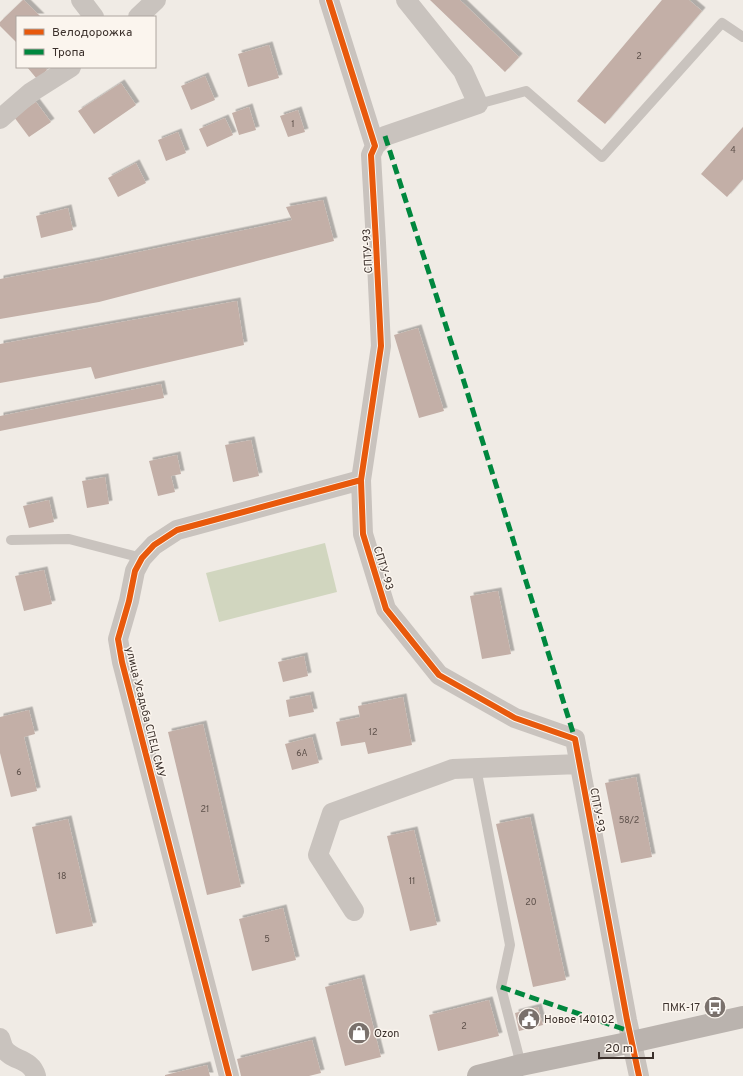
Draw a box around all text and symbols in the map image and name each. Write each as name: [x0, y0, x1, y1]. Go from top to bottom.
legend: [16, 16, 156, 68]
text: Велодорожка: [52, 25, 132, 41]
text: Тропа: [52, 45, 85, 61]
house number: 2: [636, 51, 642, 62]
house number: 1: [291, 119, 295, 130]
house number: 4: [730, 145, 736, 156]
street label: СПТУ-93: [360, 228, 376, 274]
street label: СПТУ-93: [370, 545, 396, 592]
street label: улица Усадьба СПЕЦ СМУ: [122, 645, 168, 779]
house number: 12: [369, 727, 377, 738]
house number: 6А: [296, 748, 308, 759]
house number: 6: [16, 767, 22, 778]
street label: СПТУ-93: [586, 787, 608, 834]
house number: 21: [201, 804, 209, 815]
house number: 58/2: [619, 815, 639, 826]
house number: 18: [58, 871, 66, 882]
house number: 11: [409, 876, 415, 887]
house number: 20: [525, 897, 537, 908]
house number: 5: [264, 934, 270, 945]
bus stop icon: ПМК-17: [702, 994, 728, 1020]
place label: ПМК-17: [662, 1001, 700, 1015]
public building icon: Новое 140102: [516, 1006, 542, 1032]
place label: Новое 140102: [544, 1013, 614, 1027]
shop icon: Ozon: [346, 1020, 372, 1046]
house number: 2: [461, 1021, 467, 1032]
place label: Ozon: [374, 1027, 400, 1041]
scale bar: [599, 1034, 653, 1060]
text: 20 m: [605, 1041, 633, 1057]

